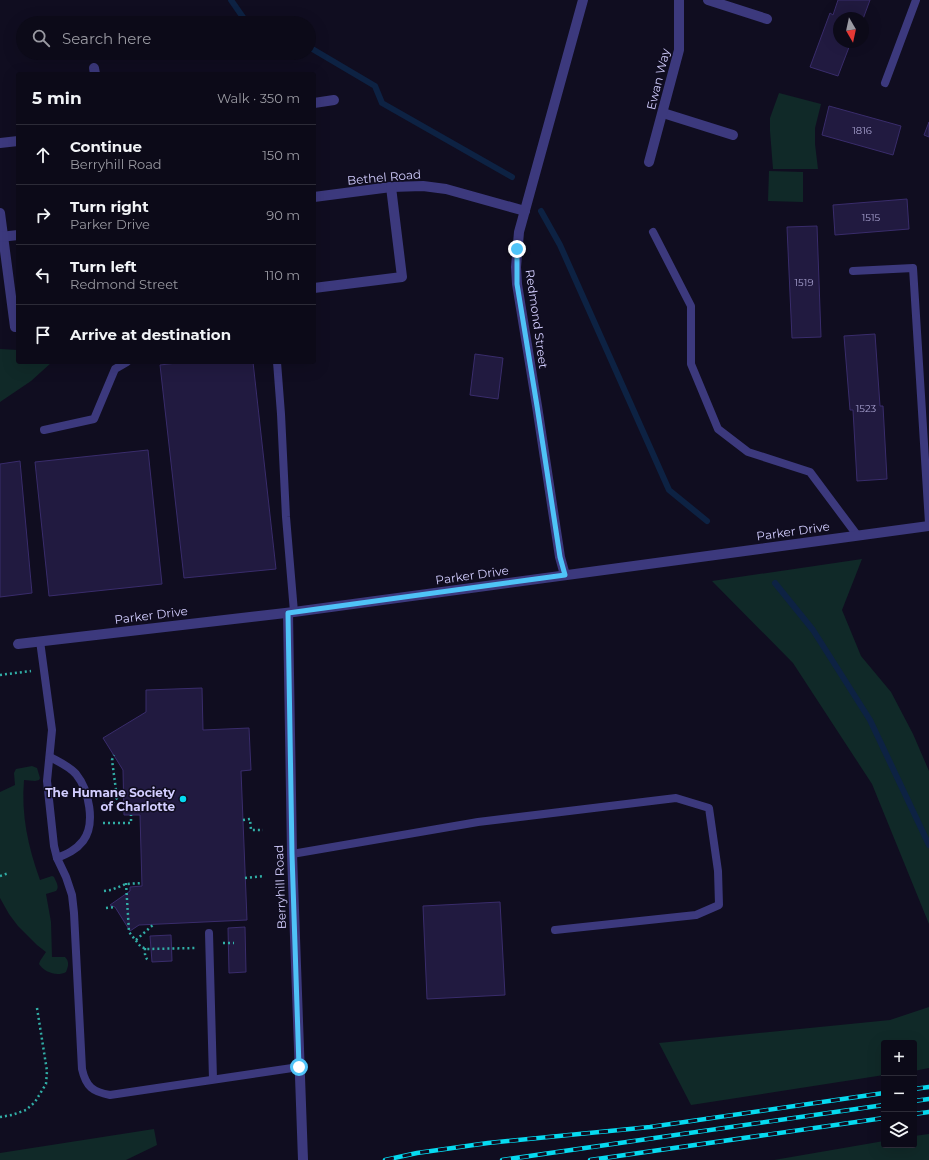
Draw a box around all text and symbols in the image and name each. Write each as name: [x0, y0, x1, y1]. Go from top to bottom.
north arrow: [833, 12, 869, 48]
search box: [16, 16, 316, 60]
icon: search: [30, 27, 52, 49]
text: Search here: [62, 29, 151, 48]
street label: Ewan Way: [643, 46, 673, 111]
text: 5 min: [32, 88, 82, 108]
text: Walk · 350 m: [217, 90, 300, 106]
house number: 1816: [852, 124, 872, 137]
text: Continue: [70, 137, 142, 156]
icon: ahead: [32, 144, 54, 166]
text: 150 m: [262, 147, 300, 163]
text: Berryhill Road: [70, 156, 162, 172]
street label: Bethel Road: [346, 166, 422, 188]
text: Turn right: [70, 197, 149, 216]
icon: right: [32, 204, 54, 226]
text: 90 m: [266, 207, 300, 223]
house number: 1515: [862, 211, 881, 224]
text: Parker Drive: [70, 216, 150, 232]
route end: [508, 240, 526, 258]
text: Turn left: [70, 257, 137, 276]
icon: left: [32, 264, 54, 286]
text: 110 m: [265, 267, 300, 283]
street label: Redmond Street: [523, 268, 551, 370]
text: Redmond Street: [70, 276, 178, 292]
house number: 1519: [795, 276, 813, 289]
icon: arrive: [32, 324, 54, 346]
text: Arrive at destination: [70, 325, 231, 344]
house number: 1523: [856, 402, 877, 415]
street label: Parker Drive: [755, 518, 831, 544]
street label: Parker Drive: [434, 562, 510, 588]
street label: Parker Drive: [113, 603, 189, 627]
place label: The Humane Society of Charlotte: [45, 785, 176, 814]
marker: The Humane Society of Charlotte: [178, 794, 188, 804]
street label: Berryhill Road: [271, 844, 289, 930]
map controls: [881, 1040, 917, 1148]
button: +: [881, 1040, 917, 1076]
route start: [290, 1058, 308, 1076]
button: −: [881, 1076, 917, 1112]
button: layers: [881, 1112, 917, 1148]

